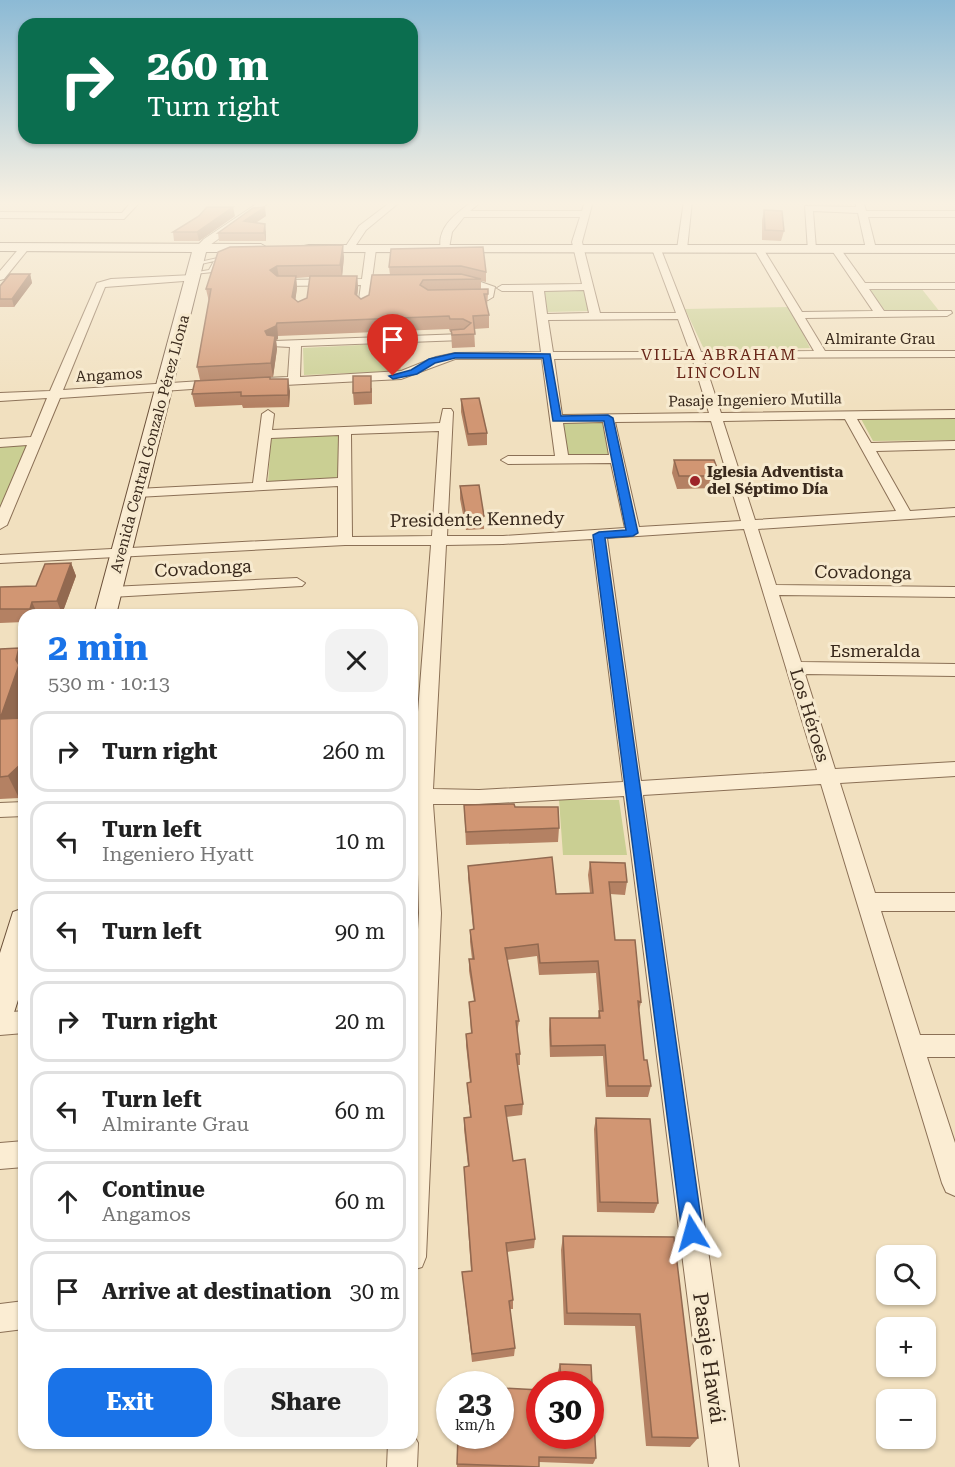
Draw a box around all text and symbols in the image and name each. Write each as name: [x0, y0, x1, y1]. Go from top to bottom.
text: 260 m: [147, 41, 269, 90]
icon: right: [48, 42, 126, 120]
text: Turn right: [147, 91, 280, 123]
street label: Avenida Central Gonzalo Pérez Llona: [107, 313, 193, 575]
pin: [367, 314, 418, 376]
icon: arrive: [376, 323, 409, 356]
street label: Almirante Grau: [825, 330, 936, 348]
district label: VILLA ABRAHAM LINCOLN: [641, 345, 797, 382]
street label: Angamos: [75, 364, 143, 386]
street label: Pasaje Ingeniero Mutilla: [668, 389, 842, 411]
place label: Iglesia Adventista del Séptimo Día: [707, 463, 843, 498]
marker: Iglesia Adventista del Séptimo Día: [688, 474, 702, 488]
street label: Presidente Kennedy: [389, 507, 565, 531]
street label: Covadonga: [154, 555, 252, 581]
street label: Covadonga: [814, 561, 912, 583]
text: 2 min: [48, 627, 148, 669]
button: close: [325, 629, 388, 692]
street label: Esmeralda: [830, 640, 920, 661]
street label: Los Héroes: [786, 666, 834, 764]
text: 530 m · 10:13: [48, 671, 170, 695]
icon: right: [51, 735, 84, 768]
text: Turn right: [102, 739, 217, 764]
text: 260 m: [322, 739, 385, 764]
text: Turn left: [102, 817, 202, 842]
icon: left: [51, 825, 84, 858]
text: 10 m: [335, 829, 385, 854]
text: Ingeniero Hyatt: [102, 842, 254, 866]
icon: left: [51, 915, 84, 948]
text: Turn left: [102, 919, 202, 944]
text: 90 m: [335, 919, 385, 944]
icon: right: [51, 1005, 84, 1038]
text: Turn right: [102, 1009, 217, 1034]
text: 20 m: [335, 1009, 385, 1034]
text: Turn left: [102, 1087, 202, 1112]
icon: left: [51, 1095, 84, 1128]
text: 60 m: [335, 1099, 385, 1124]
text: Almirante Grau: [102, 1112, 249, 1136]
text: Continue: [102, 1177, 205, 1202]
icon: ahead: [51, 1185, 84, 1218]
text: 60 m: [335, 1189, 385, 1214]
position arrow: [660, 1201, 724, 1265]
text: Angamos: [102, 1202, 191, 1226]
map controls: [876, 1245, 936, 1449]
button: search: [876, 1245, 936, 1305]
icon: arrive: [51, 1275, 84, 1308]
text: Arrive at destination: [102, 1279, 331, 1304]
text: 30 m: [349, 1279, 400, 1304]
street label: Pasaje Hawái: [688, 1291, 730, 1425]
button: +: [876, 1317, 936, 1377]
button: Exit: [48, 1368, 212, 1437]
button: Share: [224, 1368, 388, 1437]
speed limit sign: 30: [526, 1371, 604, 1449]
text: 23: [458, 1385, 492, 1420]
button: −: [876, 1389, 936, 1449]
text: km/h: [455, 1416, 495, 1434]

